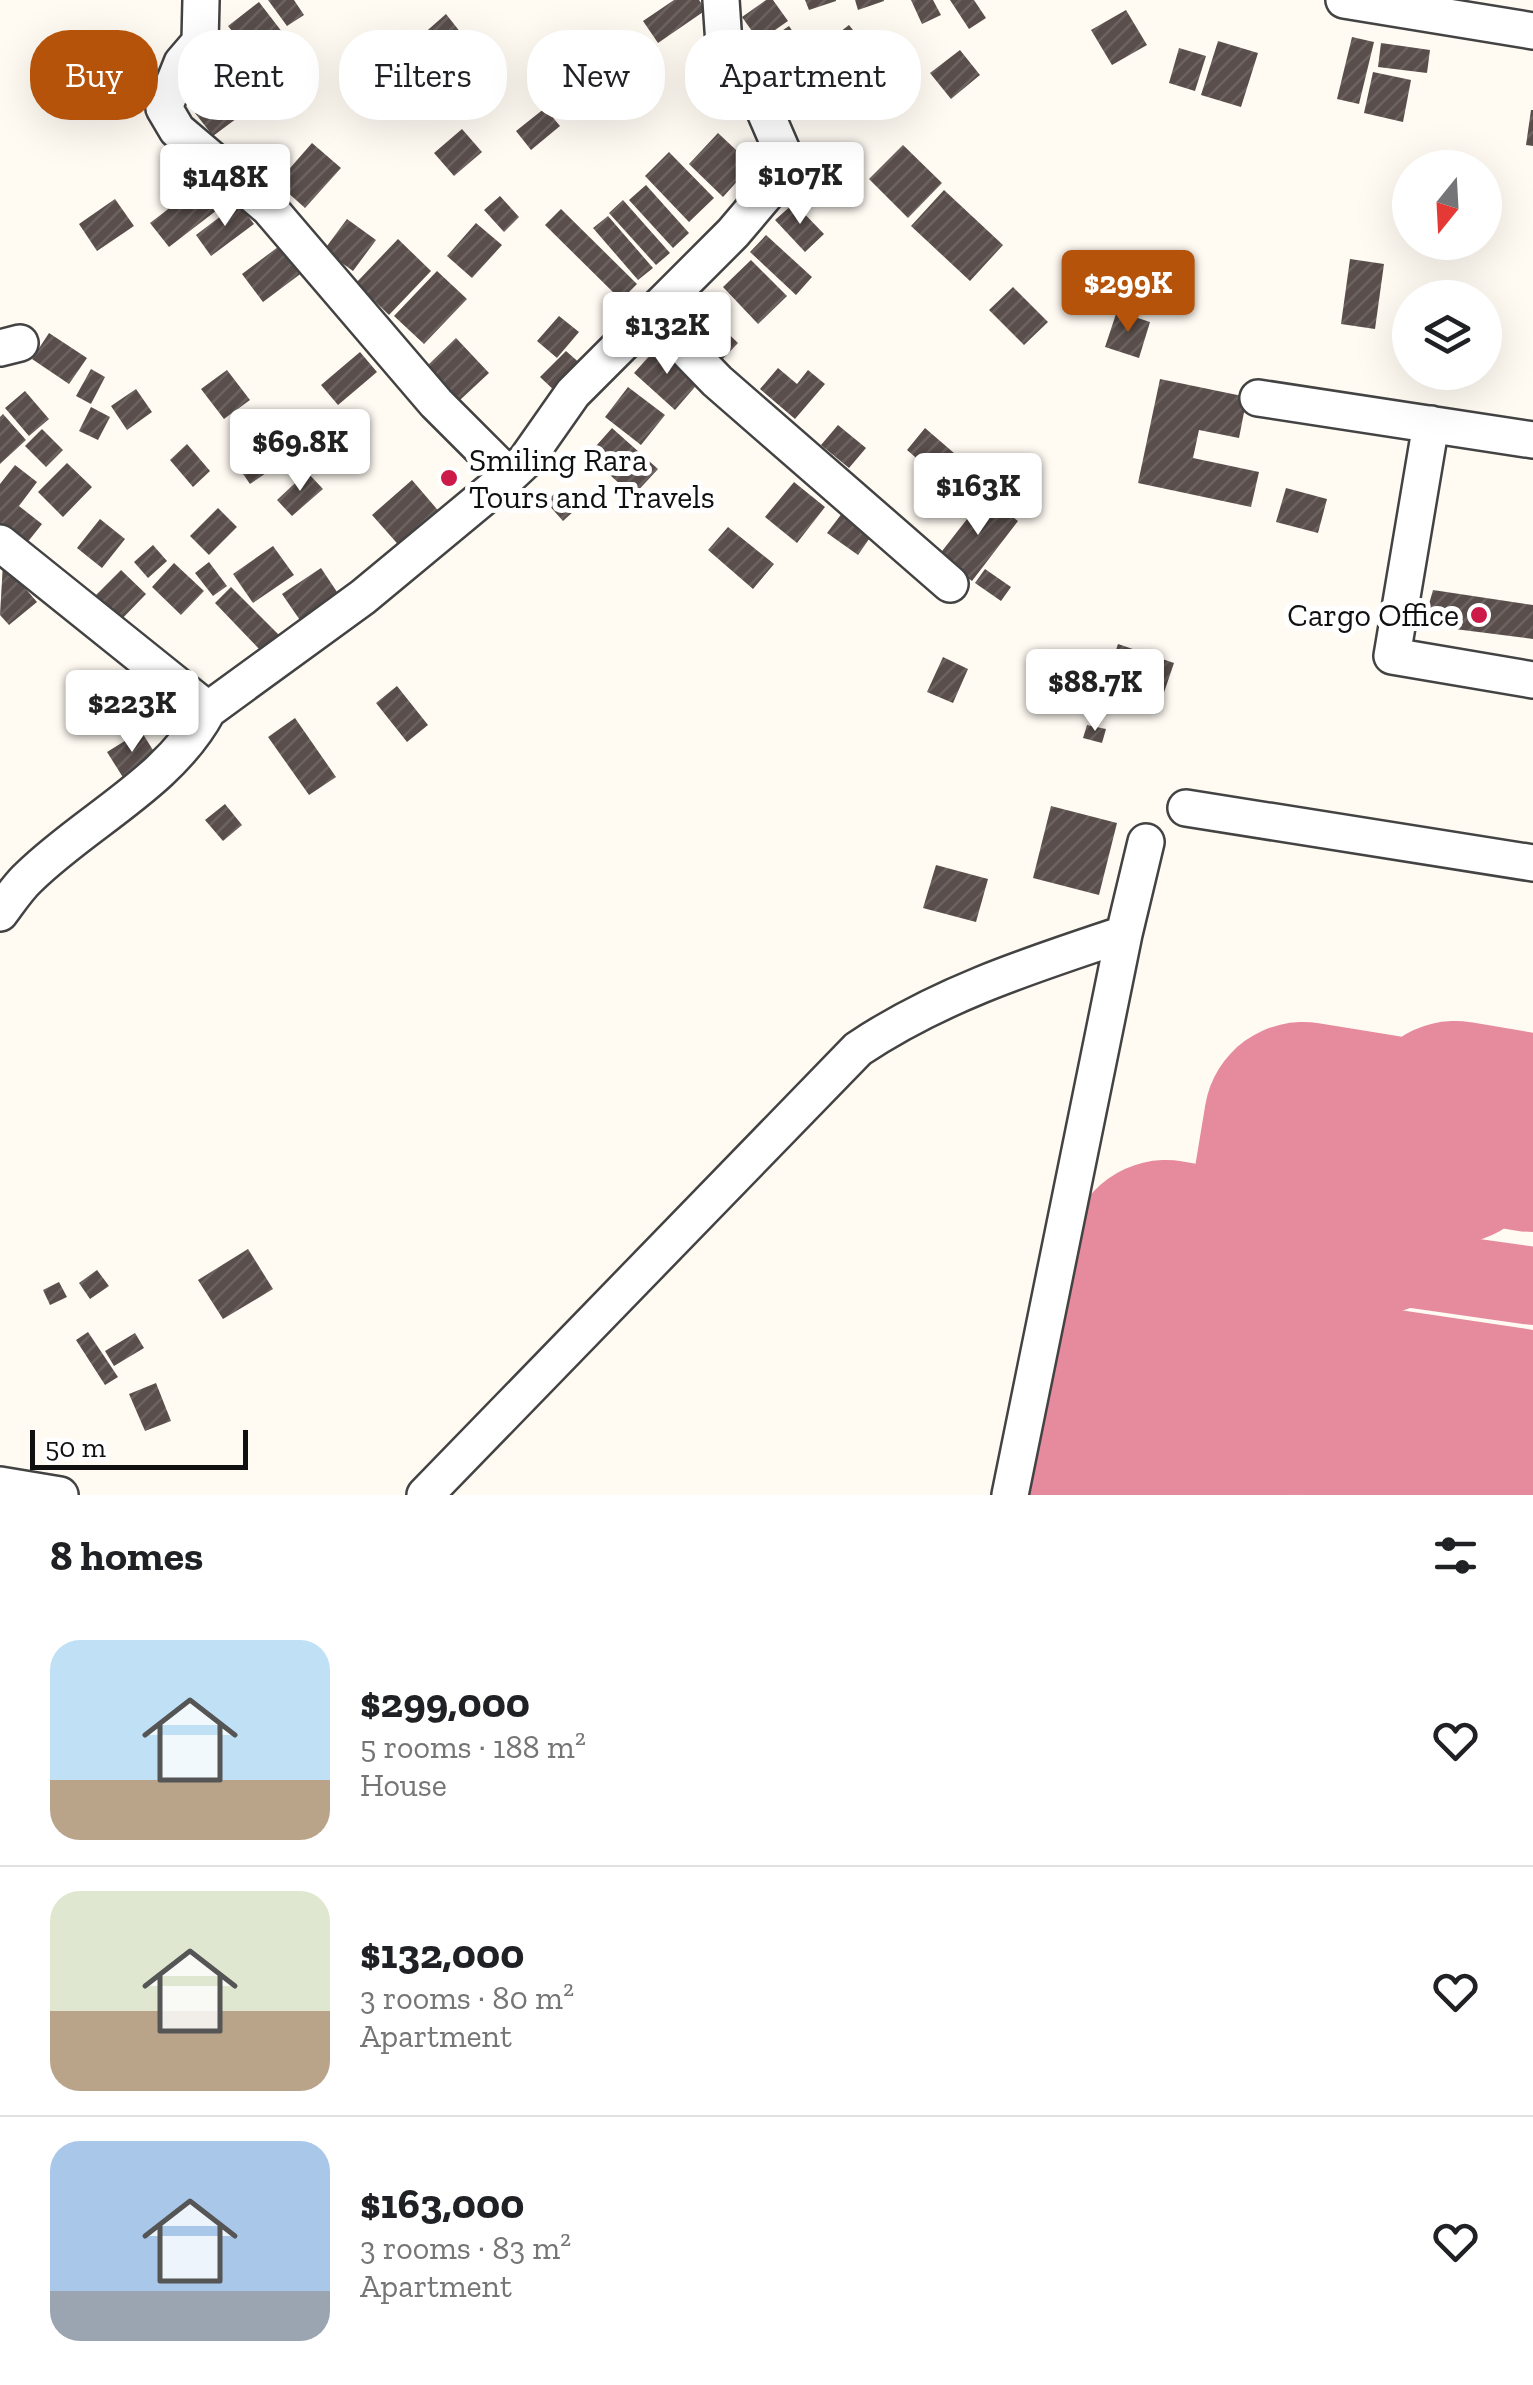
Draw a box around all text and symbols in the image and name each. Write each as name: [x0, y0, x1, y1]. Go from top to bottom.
chip: Buy: [30, 30, 158, 120]
chip: Rent: [178, 30, 319, 120]
chip: Filters: [339, 30, 507, 120]
chip: New: [527, 30, 665, 120]
chip: Apartment: [685, 30, 921, 120]
pin: $107K: [730, 142, 870, 227]
pin: $148K: [155, 144, 295, 229]
north arrow: [1392, 150, 1502, 260]
map controls: [1392, 150, 1502, 390]
text: $107K: [758, 155, 842, 193]
text: $148K: [182, 157, 268, 195]
pin: $299K: [1058, 250, 1198, 335]
text: $299K: [1084, 263, 1172, 301]
button: layers: [1392, 280, 1502, 390]
pin: $132K: [597, 292, 737, 377]
text: $132K: [625, 305, 709, 343]
pin: $69.8K: [219, 409, 381, 494]
text: $69.8K: [252, 422, 348, 460]
place label: Smiling Rara Tours and Travels: [469, 441, 715, 516]
pin: $163K: [908, 453, 1048, 538]
text: $163K: [936, 466, 1020, 504]
marker: Smiling Rara Tours and Travels: [438, 467, 460, 489]
place label: Cargo Office: [1287, 596, 1459, 634]
marker: Cargo Office: [1468, 604, 1490, 626]
pin: $88.7K: [1014, 649, 1176, 734]
text: $88.7K: [1048, 662, 1142, 700]
pin: $223K: [62, 670, 202, 755]
text: $223K: [88, 683, 176, 721]
scale bar: [30, 1425, 248, 1470]
text: 50 m: [45, 1431, 106, 1464]
icon: filters: [1428, 1528, 1483, 1583]
text: 8 homes: [50, 1530, 203, 1581]
text: $299,000: [360, 1677, 530, 1728]
icon: home: [130, 1680, 250, 1800]
icon: heart: [1428, 1713, 1483, 1768]
text: 5 rooms · 188 m²: [360, 1728, 586, 1766]
text: House: [360, 1766, 447, 1804]
text: $132,000: [360, 1928, 524, 1979]
icon: home: [130, 1931, 250, 2051]
icon: heart: [1428, 1964, 1483, 2019]
text: 3 rooms · 80 m²: [360, 1979, 574, 2017]
text: Apartment: [360, 2017, 512, 2055]
text: $163,000: [360, 2178, 524, 2229]
icon: home: [130, 2181, 250, 2301]
icon: heart: [1428, 2214, 1483, 2269]
text: 3 rooms · 83 m²: [360, 2229, 571, 2267]
text: Apartment: [360, 2267, 512, 2305]

